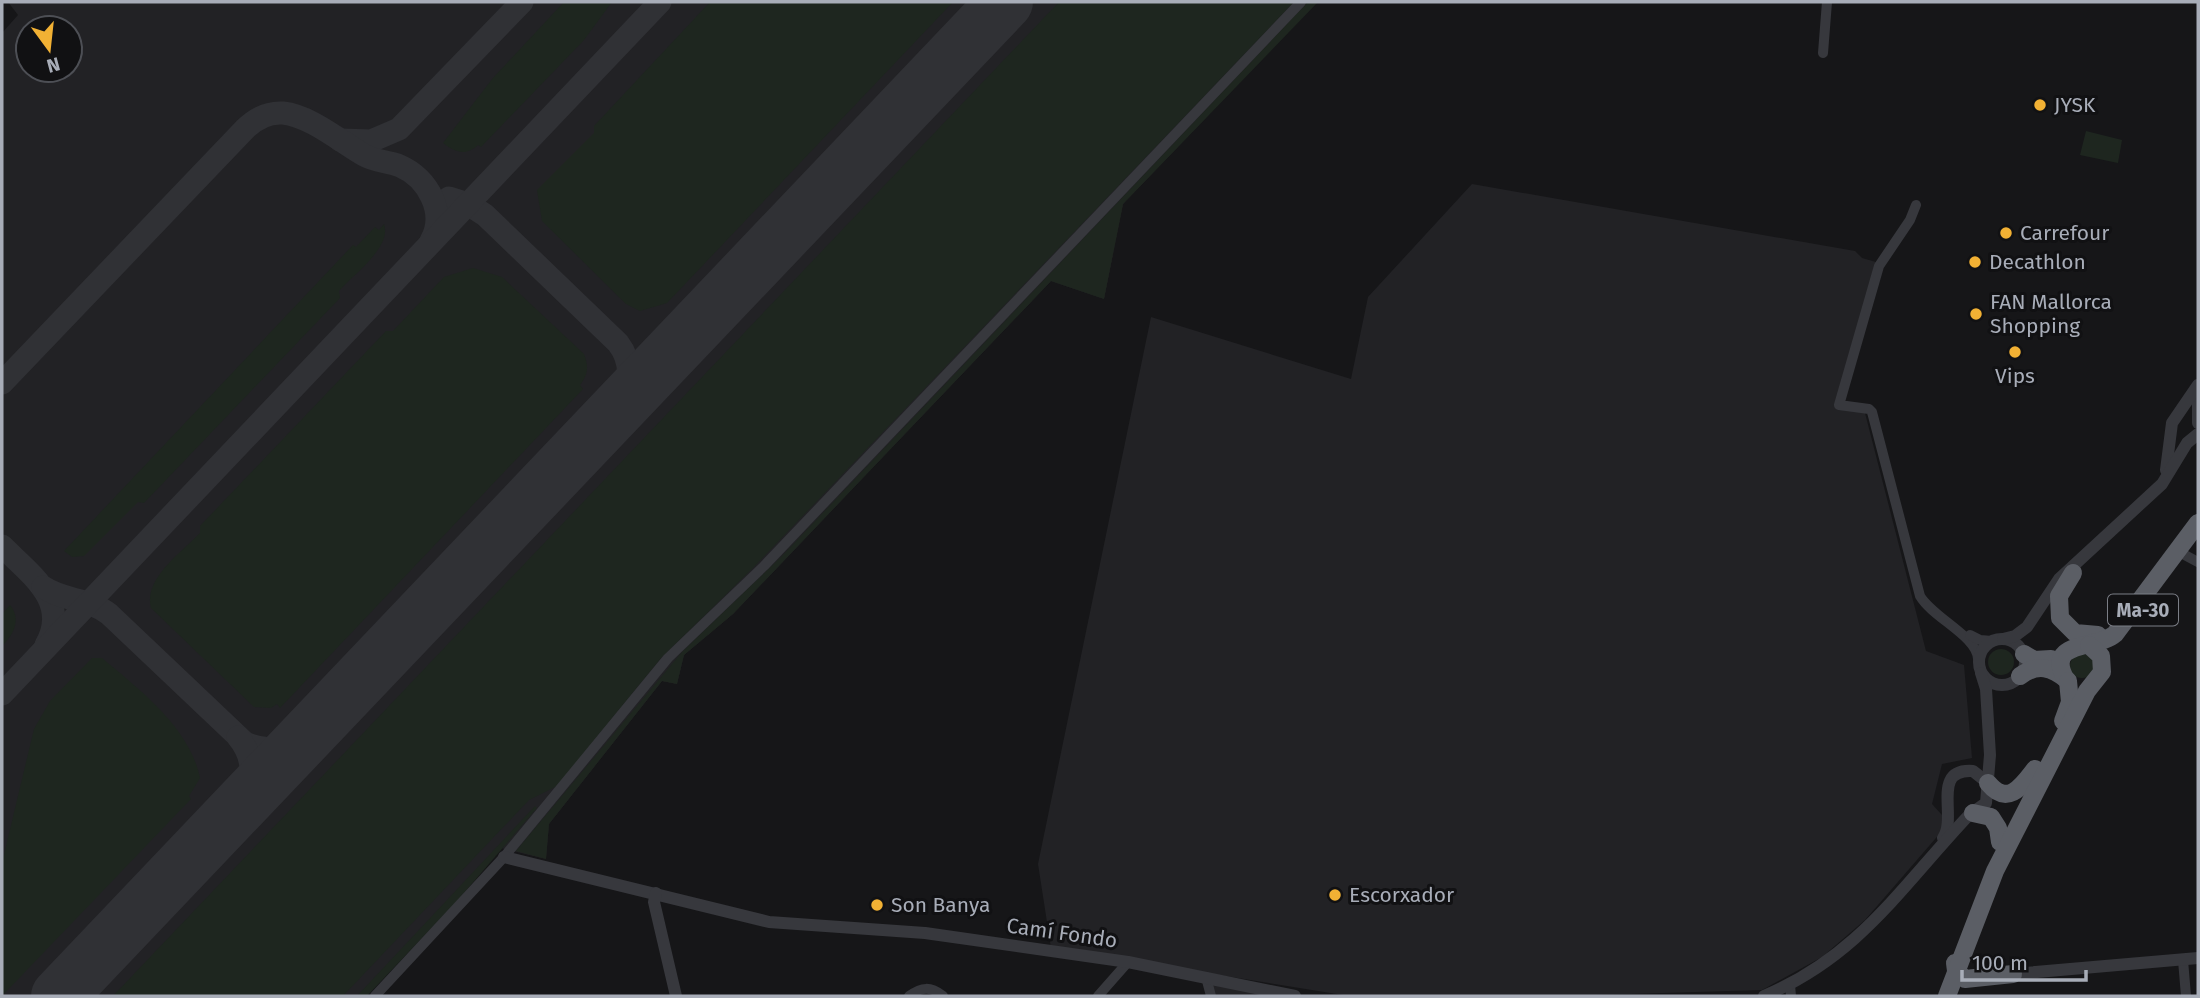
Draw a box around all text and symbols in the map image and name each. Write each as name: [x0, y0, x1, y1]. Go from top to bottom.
north arrow: [14, 14, 84, 84]
text: N: [44, 52, 62, 78]
place label: JYSK: [2054, 92, 2096, 118]
marker: JYSK: [2032, 97, 2048, 113]
place label: Carrefour: [2020, 220, 2109, 246]
marker: Carrefour: [1998, 225, 2014, 241]
place label: Decathlon: [1989, 249, 2086, 275]
marker: Decathlon: [1967, 254, 1983, 270]
place label: FAN Mallorca Shopping: [1990, 289, 2112, 339]
marker: FAN Mallorca Shopping: [1968, 306, 1984, 322]
marker: Vips: [2007, 344, 2023, 360]
place label: Vips: [1995, 363, 2035, 389]
road number: Ma-30: [2108, 594, 2178, 625]
place label: Escorxador: [1349, 882, 1454, 908]
marker: Escorxador: [1327, 887, 1343, 903]
place label: Son Banya: [891, 892, 990, 918]
marker: Son Banya: [869, 897, 885, 913]
street label: Camí Fondo: [1005, 912, 1119, 954]
scale bar: [1962, 939, 2086, 983]
text: 100 m: [1972, 950, 2028, 976]

